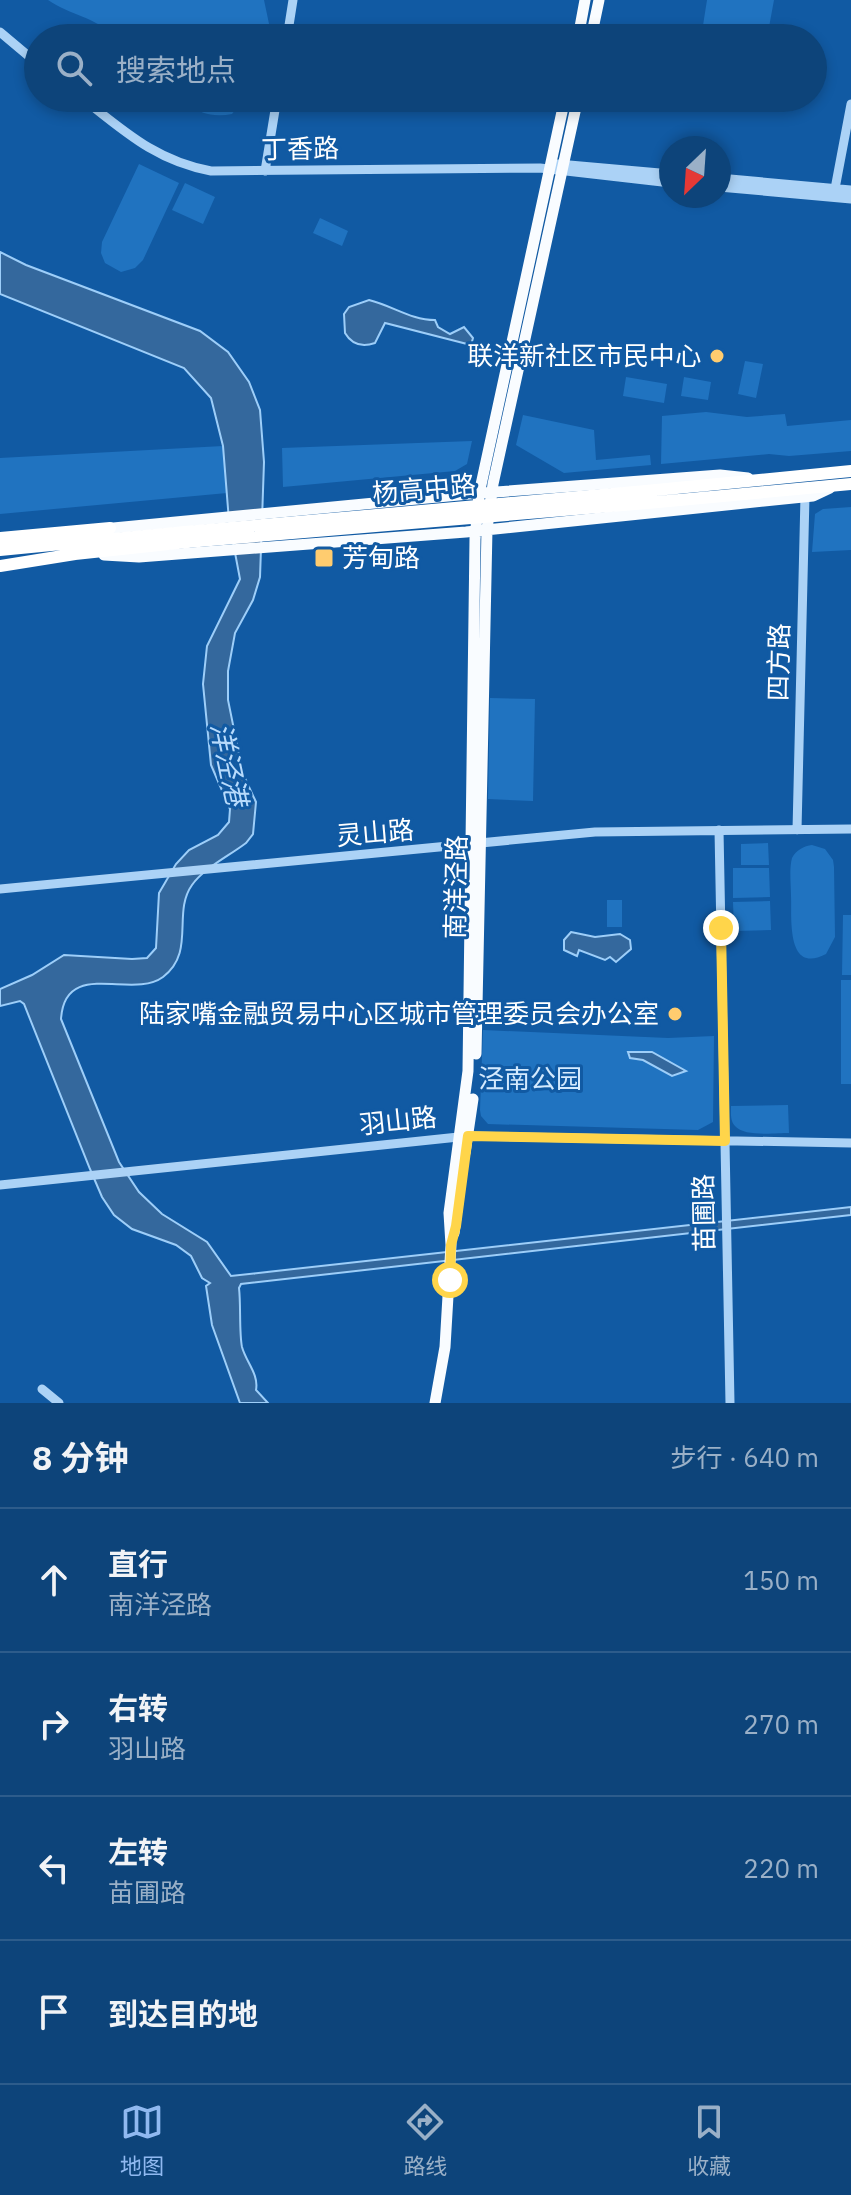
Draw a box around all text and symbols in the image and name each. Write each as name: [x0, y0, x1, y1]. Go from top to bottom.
search box: [24, 24, 827, 112]
icon: search: [52, 46, 96, 90]
text: 搜索地点: [116, 50, 236, 89]
street label: 丁香路: [261, 130, 339, 166]
north arrow: [659, 136, 731, 208]
place label: 联洋新社区市民中心: [467, 338, 701, 372]
marker: 联洋新社区市民中心: [708, 347, 726, 365]
street label: 杨高中路: [371, 467, 477, 509]
place label: 芳甸路: [342, 540, 420, 574]
marker: 芳甸路: [313, 547, 335, 569]
street label: 四方路: [760, 623, 796, 701]
water label: 洋泾港: [203, 719, 257, 813]
street label: 灵山路: [335, 812, 415, 852]
street label: 南洋泾路: [437, 835, 473, 939]
route end: [703, 910, 739, 946]
place label: 陆家嘴金融贸易中心区城市管理委员会办公室: [139, 996, 659, 1030]
marker: 陆家嘴金融贸易中心区城市管理委员会办公室: [666, 1005, 684, 1023]
park label: 泾南公园: [478, 1061, 582, 1095]
street label: 羽山路: [357, 1099, 438, 1141]
street label: 苗圃路: [685, 1174, 721, 1252]
route start: [432, 1262, 468, 1298]
text: 8 分钟: [32, 1435, 128, 1479]
text: 步行 · 640 m: [671, 1440, 819, 1474]
text: 直行: [108, 1544, 168, 1583]
icon: ahead: [32, 1558, 76, 1602]
text: 150 m: [743, 1563, 819, 1597]
text: 南洋泾路: [108, 1587, 212, 1621]
text: 右转: [108, 1688, 168, 1727]
icon: right: [32, 1702, 76, 1746]
text: 270 m: [743, 1707, 819, 1741]
text: 羽山路: [108, 1731, 186, 1765]
text: 左转: [108, 1832, 168, 1871]
icon: left: [32, 1846, 76, 1890]
text: 220 m: [743, 1851, 819, 1885]
text: 苗圃路: [108, 1875, 186, 1909]
icon: arrive: [32, 1990, 76, 2034]
text: 到达目的地: [108, 1994, 258, 2033]
tab: 地图: [120, 2100, 164, 2180]
tab: 路线: [403, 2100, 447, 2180]
tab: 收藏: [687, 2100, 731, 2180]

